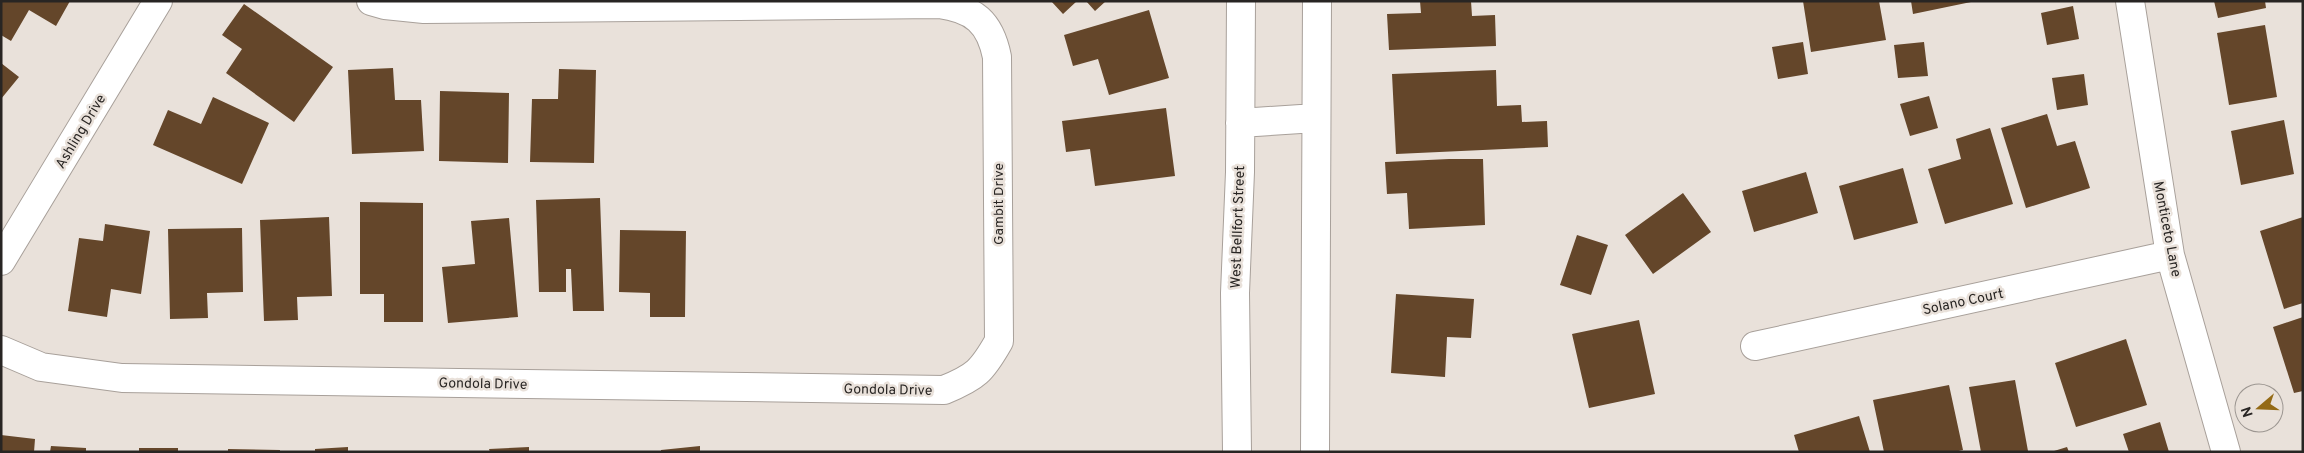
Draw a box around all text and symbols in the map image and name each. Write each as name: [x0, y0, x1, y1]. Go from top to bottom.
street label: Ashling Drive: [52, 92, 110, 172]
street label: Gambit Drive: [991, 163, 1008, 245]
street label: West Bellfort Street: [1228, 165, 1249, 289]
street label: Monticeto Lane: [2149, 180, 2184, 279]
street label: Solano Court: [1921, 286, 2005, 319]
street label: Gondola Drive: [439, 375, 527, 394]
street label: Gondola Drive: [844, 381, 932, 400]
north arrow: [2234, 383, 2284, 433]
text: N: [2238, 404, 2258, 419]

